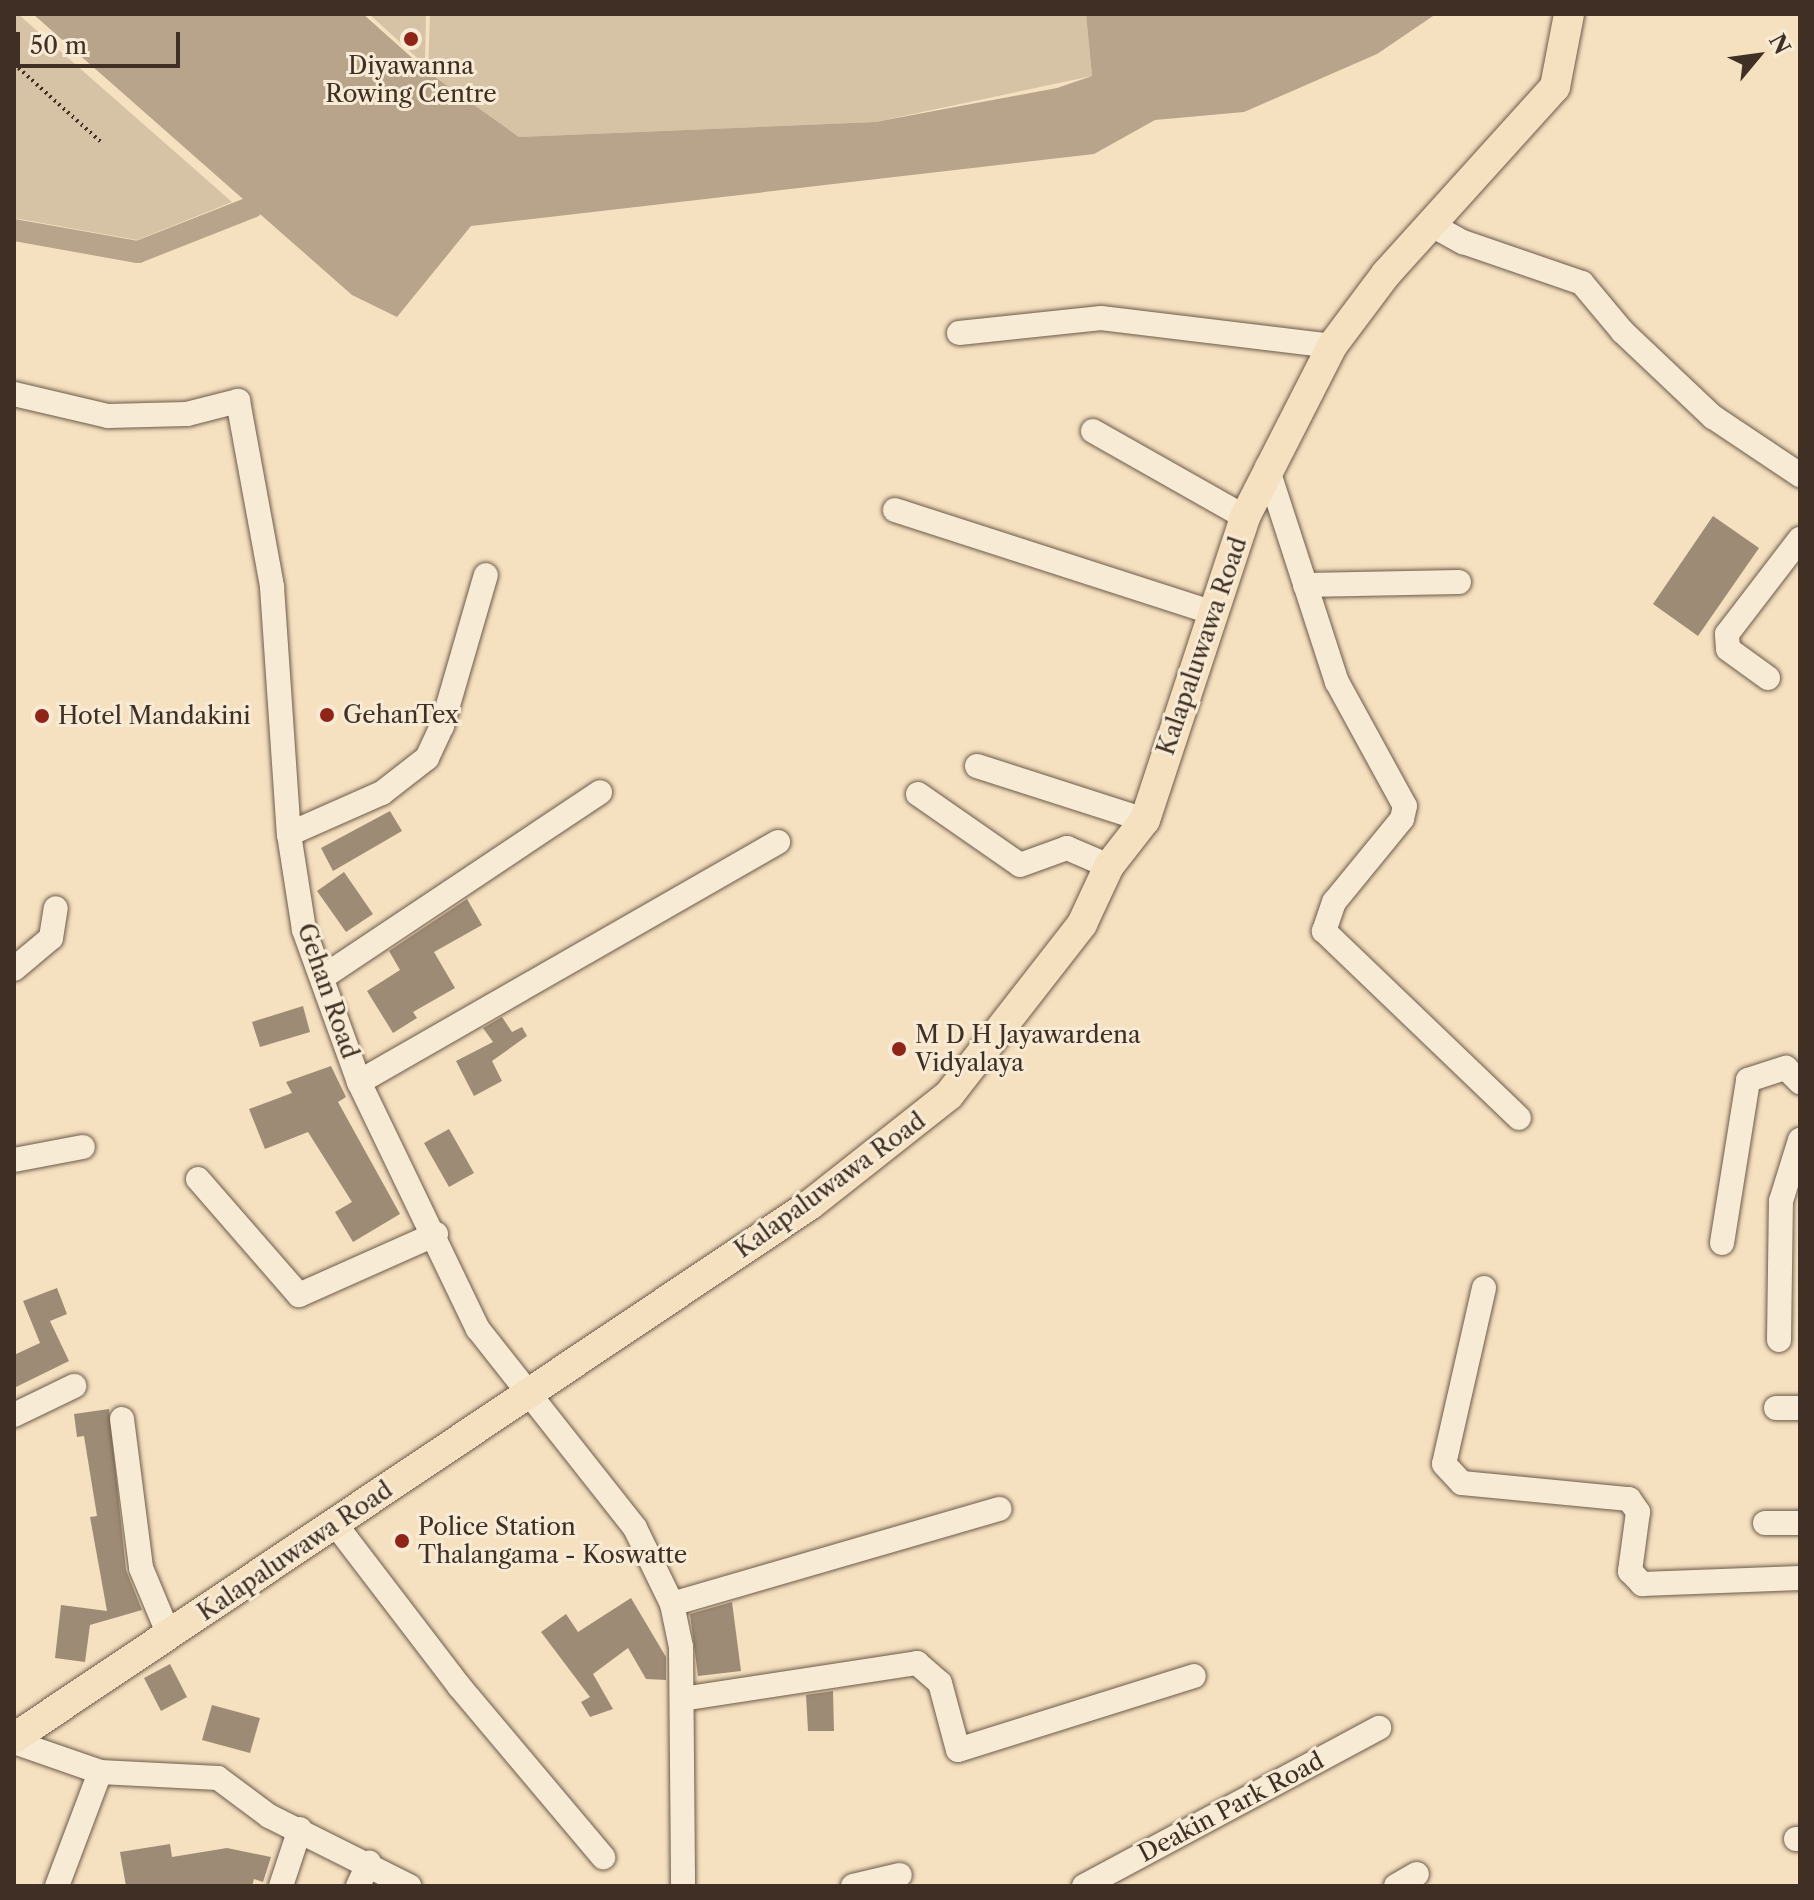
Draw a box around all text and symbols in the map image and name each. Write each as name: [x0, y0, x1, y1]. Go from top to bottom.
scale bar: [20, 16, 184, 66]
north arrow: [1718, 16, 1798, 96]
text: N: [1763, 29, 1796, 59]
marker: Diyawanna Rowing Centre: [402, 30, 420, 48]
text: 50 m: [30, 31, 87, 60]
place label: Diyawanna Rowing Centre: [325, 52, 497, 108]
street label: Kalapaluwawa Road: [1151, 533, 1253, 759]
place label: GehanTex: [343, 701, 458, 729]
place label: Hotel Mandakini: [58, 702, 251, 730]
marker: GehanTex: [318, 706, 336, 724]
marker: Hotel Mandakini: [33, 707, 51, 725]
street label: Gehan Road: [291, 920, 365, 1062]
place label: M D H Jayawardena Vidyalaya: [915, 1021, 1141, 1077]
marker: M D H Jayawardena Vidyalaya: [890, 1040, 908, 1058]
street label: Kalapaluwawa Road: [729, 1106, 931, 1264]
street label: Kalapaluwawa Road: [192, 1475, 398, 1627]
place label: Police Station Thalangama - Koswatte: [418, 1513, 688, 1569]
marker: Police Station Thalangama - Koswatte: [393, 1532, 411, 1550]
street label: Deakin Park Road: [1133, 1746, 1329, 1868]

